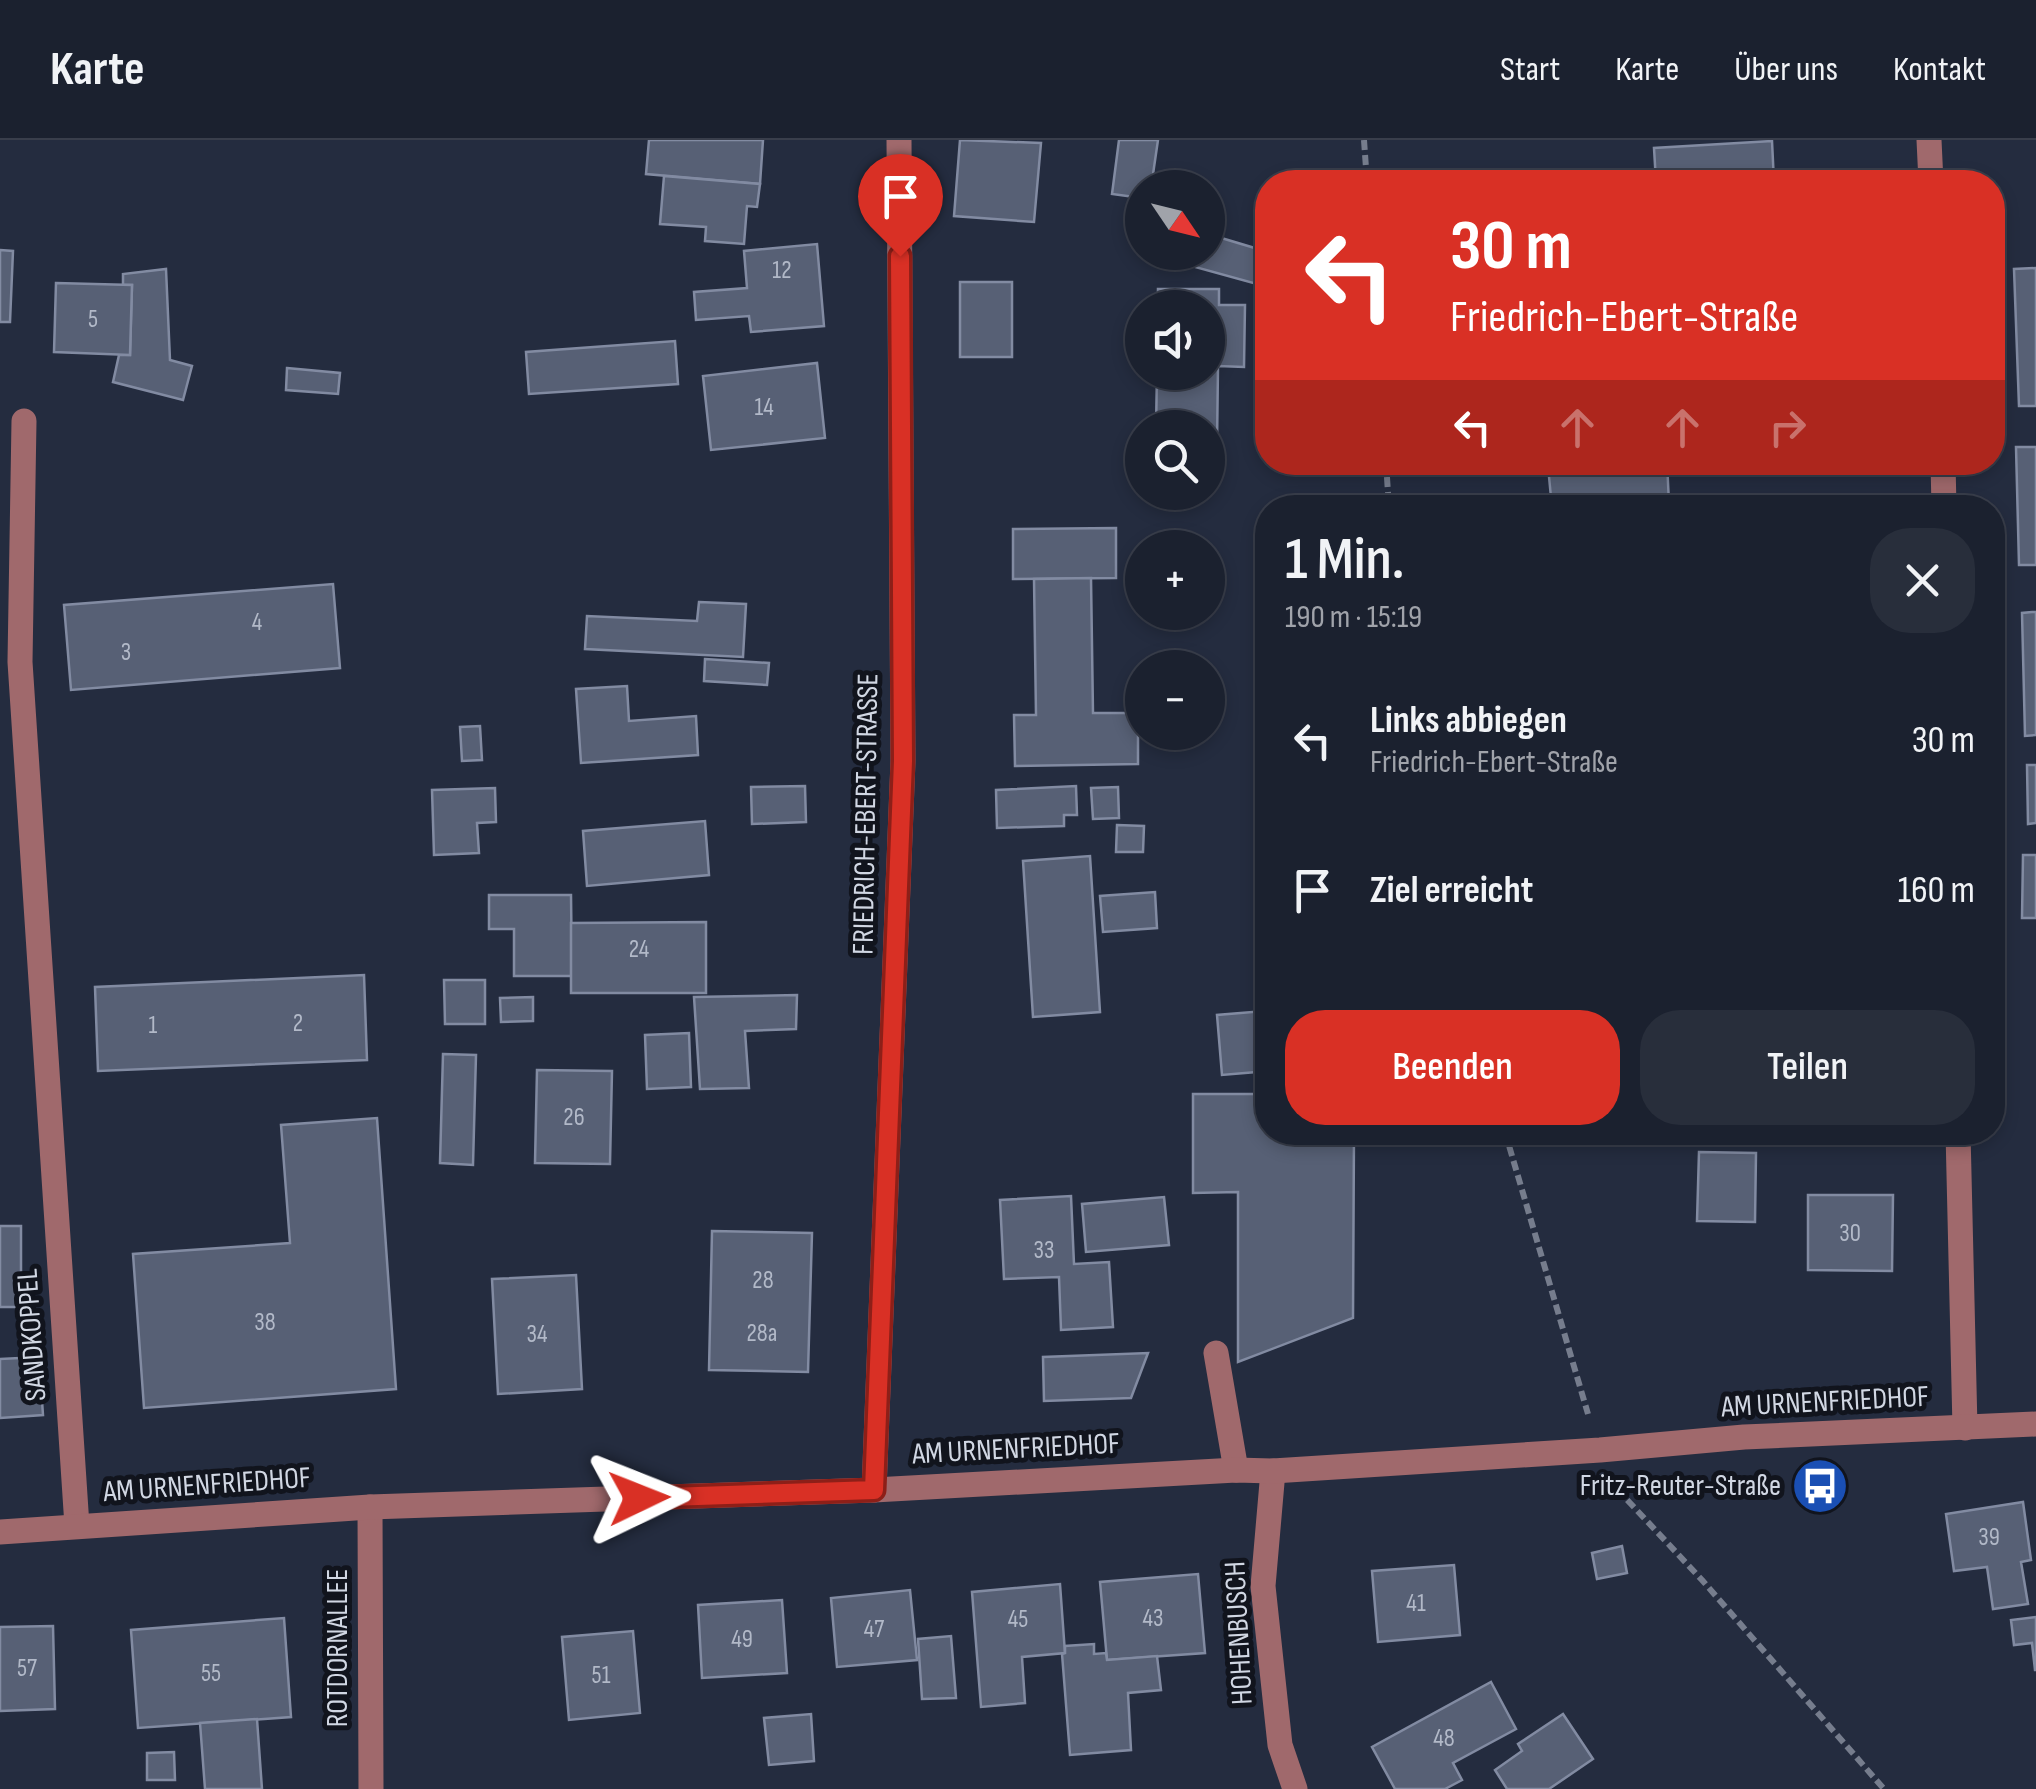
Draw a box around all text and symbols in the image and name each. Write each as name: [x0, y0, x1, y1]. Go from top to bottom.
text: Karte: [50, 41, 144, 98]
text: Start: [1500, 48, 1560, 91]
text: Karte: [1615, 48, 1679, 91]
text: Über uns: [1734, 48, 1838, 91]
text: Kontakt: [1893, 48, 1986, 91]
pin: [858, 154, 943, 257]
icon: arrive: [873, 169, 928, 224]
north arrow: [1125, 170, 1225, 270]
map controls: [1125, 170, 1225, 750]
text: 30 m: [1450, 205, 1572, 289]
icon: left: [1285, 210, 1415, 340]
house number: 12: [772, 255, 792, 286]
button: sound: [1125, 290, 1225, 390]
text: Friedrich-Ebert-Straße: [1450, 290, 1798, 345]
house number: 5: [88, 304, 98, 335]
house number: 14: [754, 392, 774, 423]
icon: left: [1445, 400, 1500, 455]
icon: ahead: [1550, 400, 1605, 455]
icon: ahead: [1655, 400, 1710, 455]
icon: right: [1760, 400, 1815, 455]
button: search: [1125, 410, 1225, 510]
text: 1 Min.: [1285, 524, 1405, 596]
button: close: [1870, 528, 1975, 633]
button: +: [1125, 530, 1225, 630]
text: 190 m · 15:19: [1285, 598, 1422, 637]
house number: 4: [252, 607, 262, 638]
house number: 3: [121, 637, 131, 668]
button: −: [1125, 650, 1225, 750]
street label: FRIEDRICH-EBERT-STRASSE: [846, 673, 886, 955]
text: Links abbiegen: [1370, 698, 1567, 743]
icon: left: [1285, 713, 1340, 768]
text: 30 m: [1912, 718, 1975, 763]
text: Friedrich-Ebert-Straße: [1370, 743, 1618, 782]
icon: arrive: [1285, 863, 1340, 918]
text: Ziel erreicht: [1370, 868, 1533, 913]
text: 160 m: [1898, 868, 1975, 913]
house number: 24: [629, 934, 649, 965]
house number: 2: [293, 1008, 303, 1039]
house number: 1: [149, 1010, 158, 1041]
button: Beenden: [1285, 1010, 1620, 1125]
button: Teilen: [1640, 1010, 1975, 1125]
house number: 26: [563, 1102, 585, 1133]
house number: 30: [1839, 1218, 1861, 1249]
house number: 33: [1034, 1235, 1054, 1266]
house number: 28: [752, 1265, 774, 1296]
street label: SANDKOPPEL: [9, 1268, 55, 1402]
house number: 38: [254, 1307, 276, 1338]
house number: 28a: [747, 1318, 777, 1349]
house number: 34: [527, 1319, 547, 1350]
street label: AM URNENFRIEDHOF: [1719, 1379, 1930, 1425]
street label: AM URNENFRIEDHOF: [910, 1426, 1121, 1472]
position arrow: [587, 1446, 691, 1550]
bus stop icon: Fritz-Reuter-Straße: [1790, 1456, 1850, 1516]
street label: AM URNENFRIEDHOF: [101, 1460, 312, 1510]
place label: Fritz-Reuter-Straße: [1580, 1468, 1781, 1504]
house number: 39: [1978, 1522, 2000, 1553]
street label: HOHENBUSCH: [1217, 1560, 1261, 1706]
street label: ROTDORNALLEE: [320, 1569, 356, 1727]
house number: 41: [1406, 1588, 1426, 1619]
house number: 43: [1142, 1603, 1164, 1634]
house number: 45: [1008, 1604, 1028, 1635]
house number: 47: [864, 1614, 884, 1645]
house number: 49: [731, 1624, 753, 1655]
house number: 57: [17, 1653, 37, 1684]
house number: 55: [201, 1658, 221, 1689]
house number: 51: [592, 1660, 611, 1691]
house number: 48: [1433, 1723, 1455, 1754]

